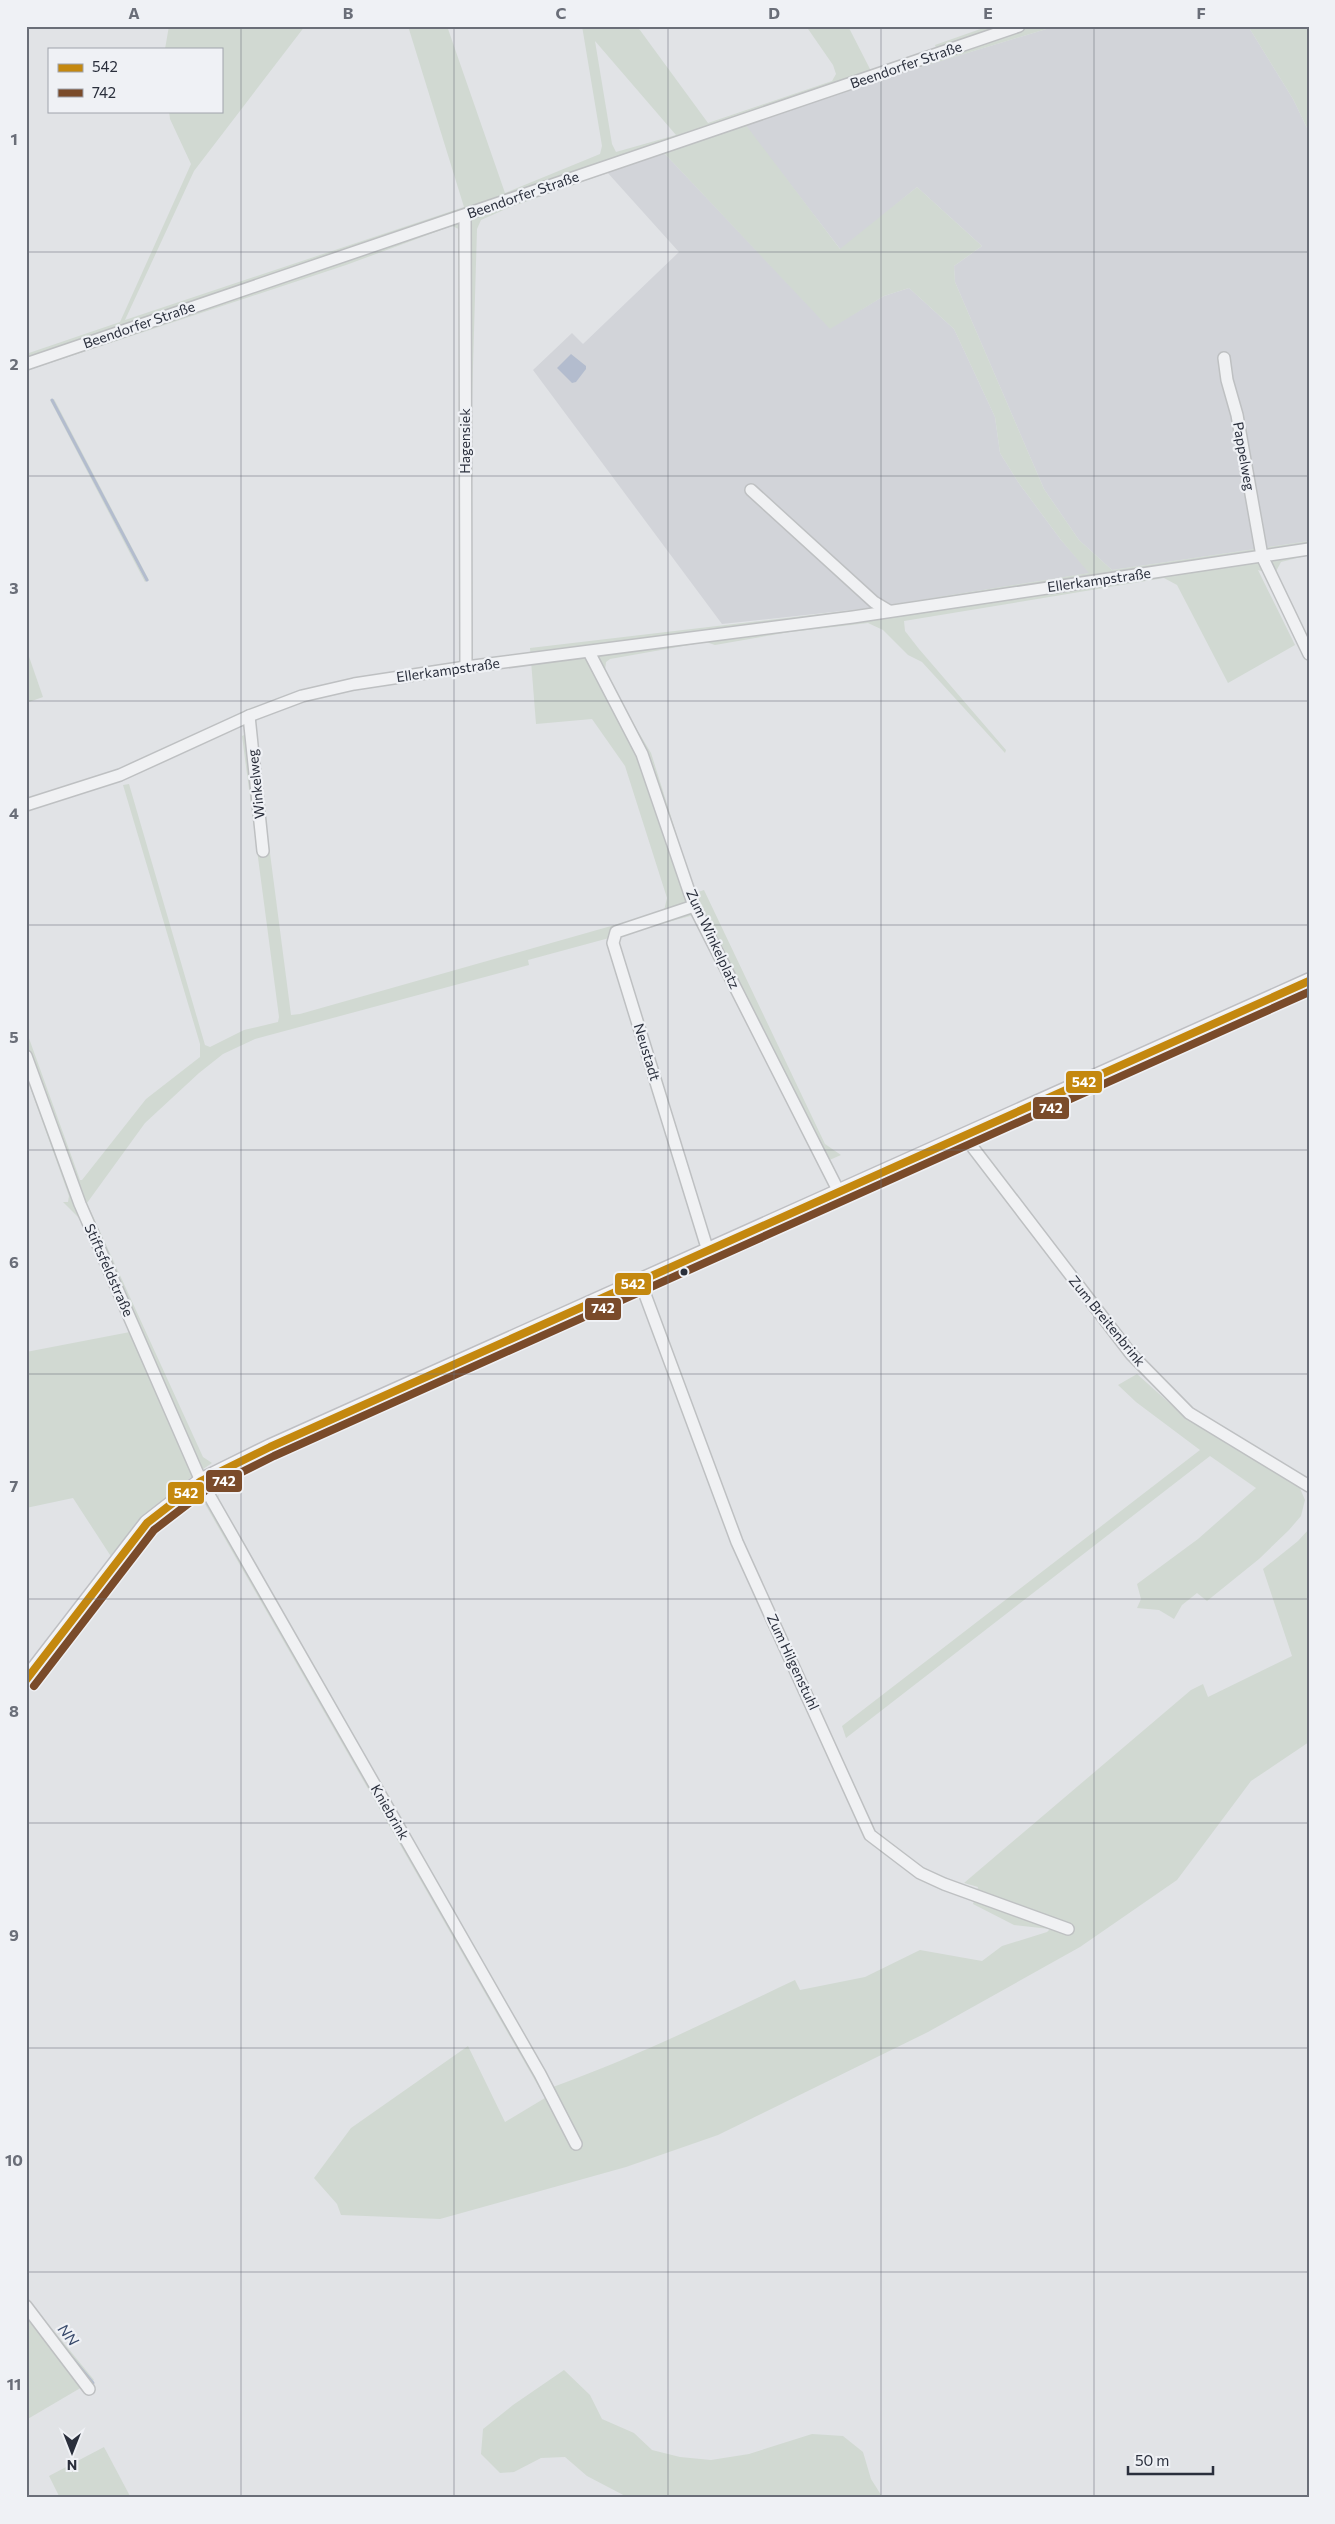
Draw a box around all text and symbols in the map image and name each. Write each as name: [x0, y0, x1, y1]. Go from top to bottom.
text: A: [128, 3, 140, 22]
text: B: [343, 3, 354, 22]
text: C: [556, 3, 567, 22]
text: D: [768, 3, 780, 22]
text: E: [983, 3, 993, 22]
text: F: [1196, 3, 1206, 22]
street label: Beendorfer Straße: [848, 37, 964, 92]
legend: [48, 48, 222, 112]
text: 542: [92, 57, 118, 75]
text: 742: [92, 83, 116, 101]
text: 1: [10, 129, 18, 148]
street label: Beendorfer Straße: [465, 167, 581, 222]
street label: Beendorfer Straße: [81, 297, 197, 352]
text: 2: [9, 354, 19, 373]
street label: Hagensiek: [456, 408, 473, 474]
street label: Pappelweg: [1230, 420, 1259, 492]
street label: Ellerkampstraße: [1046, 564, 1152, 595]
text: 3: [9, 578, 19, 597]
street label: Ellerkampstraße: [395, 654, 501, 685]
street label: Winkelweg: [243, 748, 268, 820]
text: 4: [9, 803, 19, 822]
street label: Zum Winkelplatz: [683, 886, 744, 991]
street label: Neustadt: [631, 1021, 664, 1083]
text: 5: [9, 1027, 19, 1046]
line badge: 542: [1065, 1070, 1103, 1094]
text: 542: [1072, 1073, 1096, 1090]
line badge: 742: [1032, 1096, 1070, 1120]
text: 742: [1039, 1099, 1063, 1116]
street label: Stiftsfeldstraße: [81, 1221, 138, 1319]
text: 6: [9, 1252, 19, 1271]
unlabelled marker: [679, 1267, 689, 1277]
line badge: 542: [614, 1272, 652, 1296]
street label: Zum Breitenbrink: [1066, 1272, 1149, 1370]
text: 542: [621, 1275, 645, 1292]
line badge: 742: [584, 1297, 622, 1321]
text: 742: [591, 1299, 615, 1316]
line badge: 742: [205, 1469, 243, 1493]
text: 742: [212, 1472, 236, 1489]
text: 7: [10, 1476, 19, 1495]
line badge: 542: [167, 1481, 205, 1505]
text: 542: [174, 1484, 198, 1501]
street label: Zum Hilgenstuhl: [764, 1611, 823, 1713]
text: 8: [9, 1701, 19, 1720]
street label: Kniebrink: [368, 1781, 413, 1843]
text: 9: [9, 1925, 19, 1944]
text: 10: [5, 2150, 23, 2169]
water label: NN: [55, 2320, 83, 2349]
text: 11: [7, 2374, 21, 2393]
north arrow: [48, 2426, 98, 2476]
scale bar: [1128, 2444, 1212, 2476]
text: 50 m: [1135, 2451, 1169, 2469]
text: N: [67, 2457, 77, 2474]

